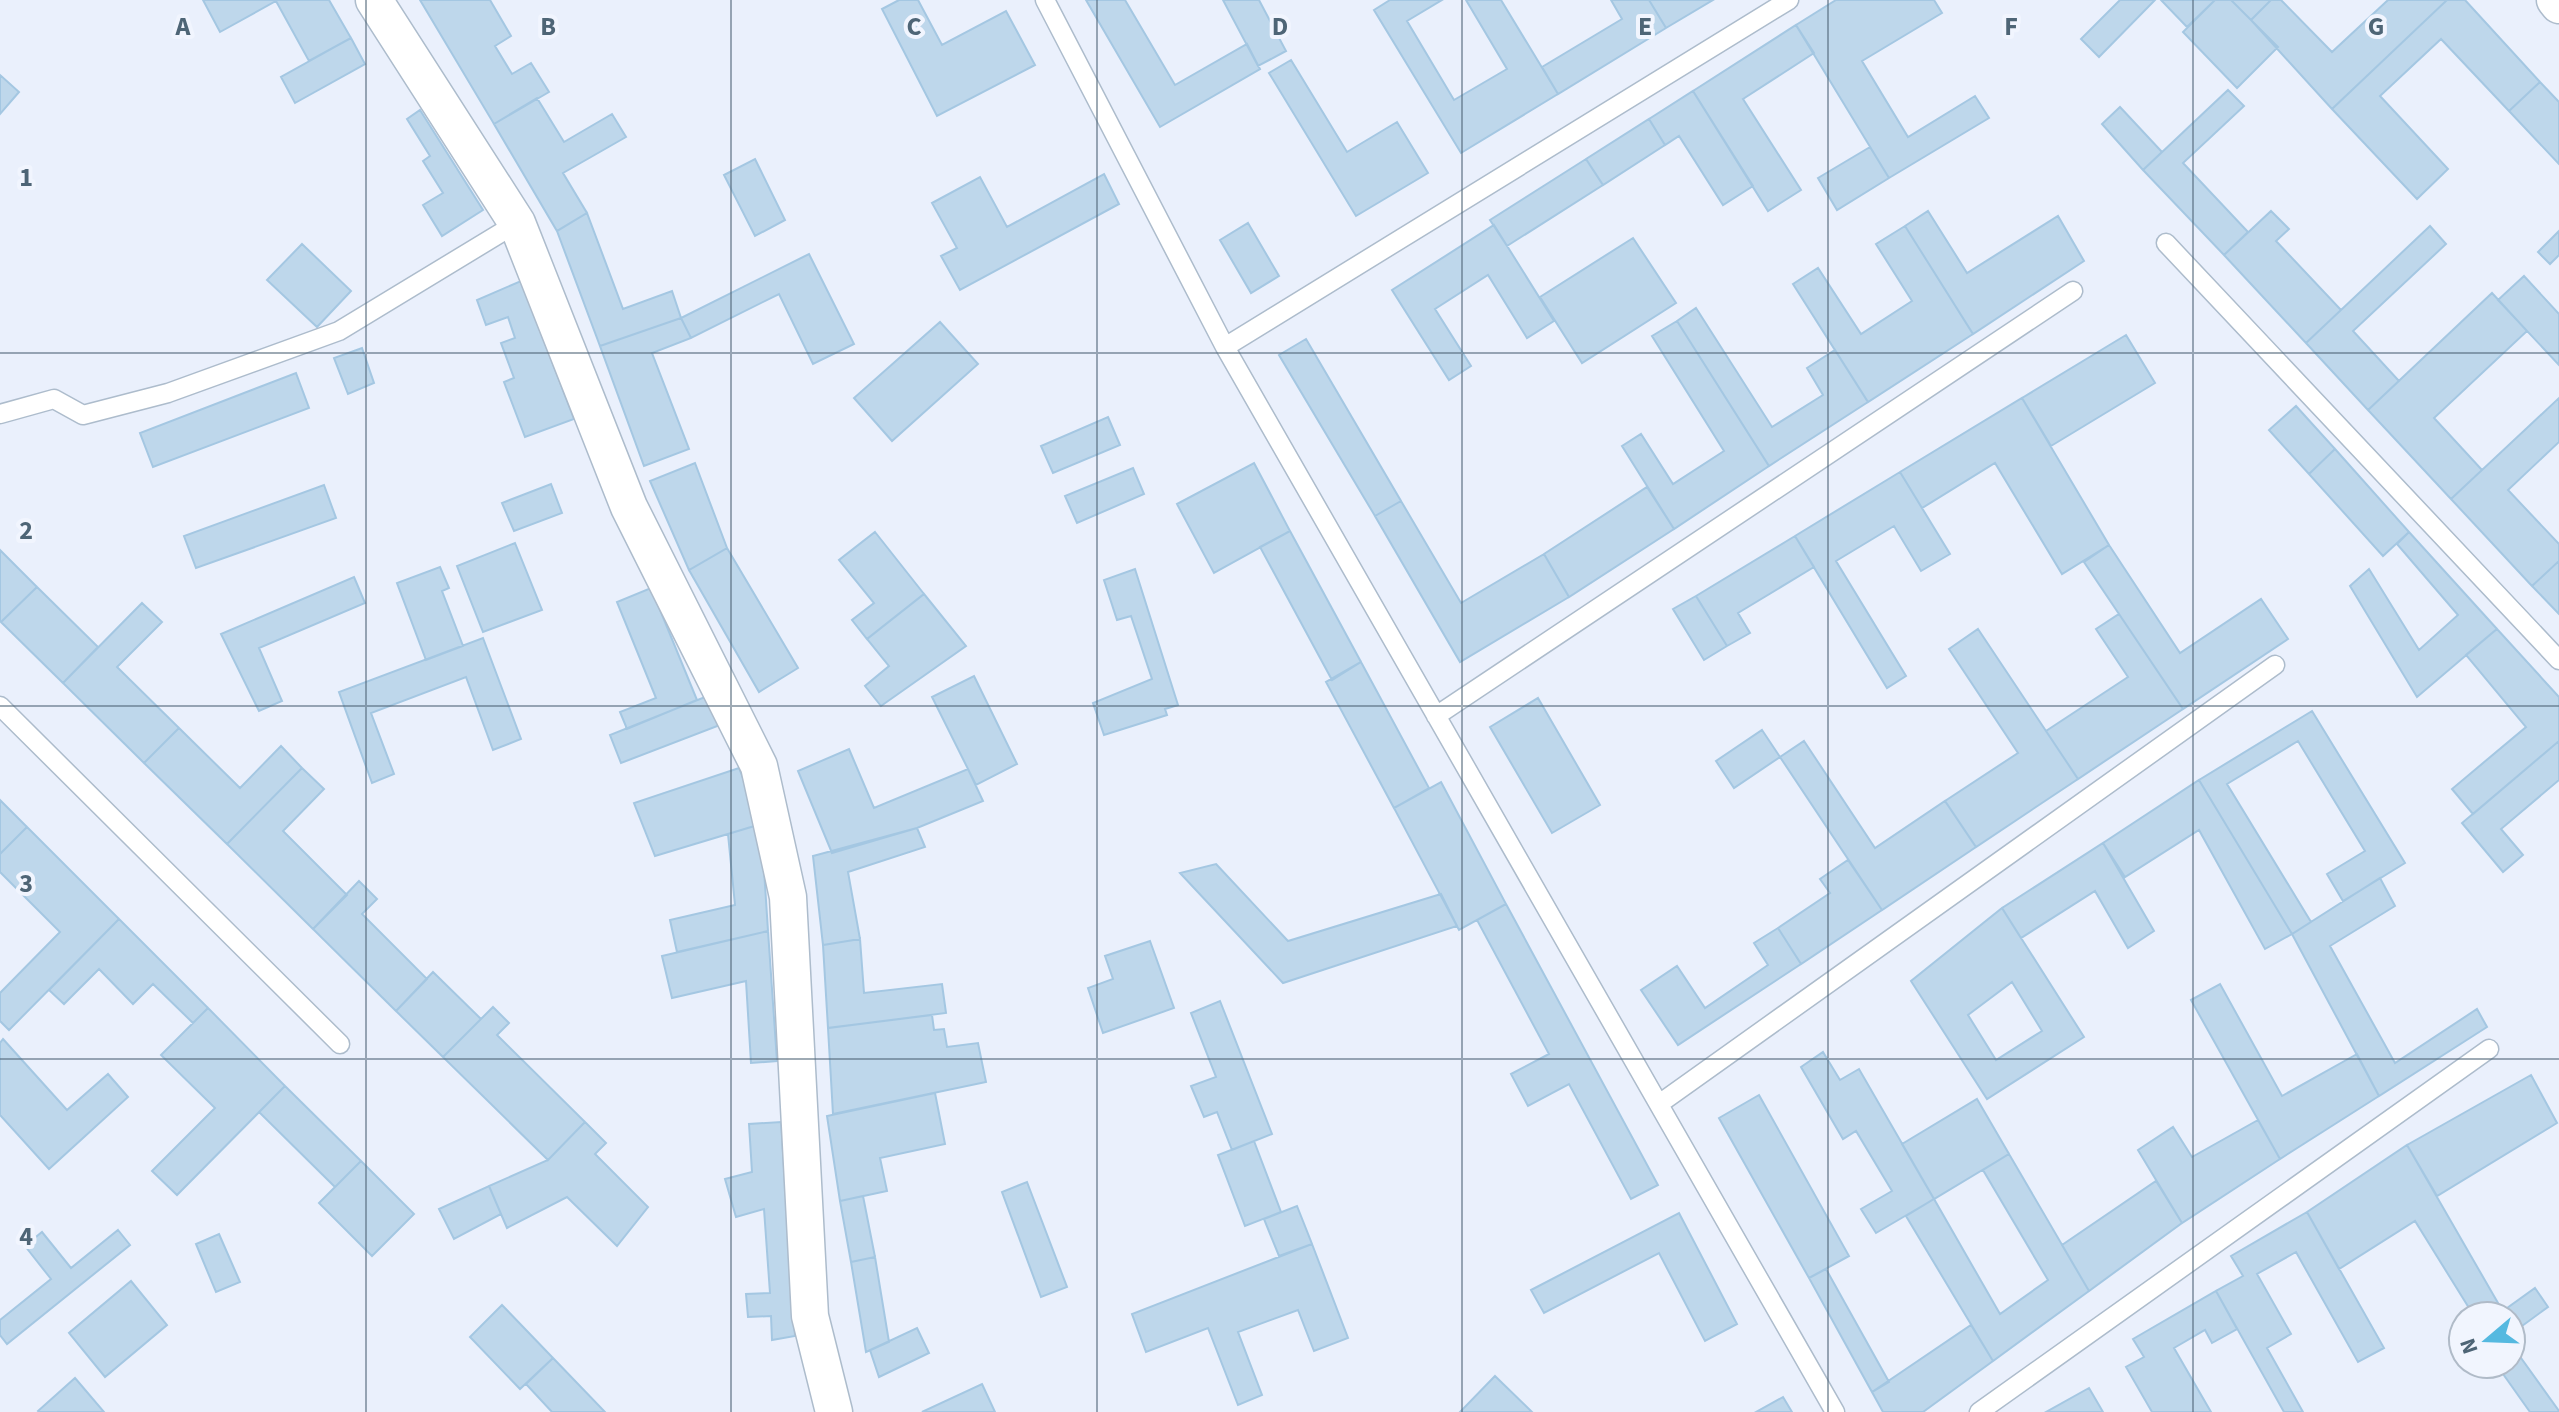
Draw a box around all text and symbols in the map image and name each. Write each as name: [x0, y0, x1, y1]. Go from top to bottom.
text: A: [175, 8, 192, 45]
text: B: [540, 8, 556, 45]
text: C: [906, 8, 922, 45]
text: D: [1272, 8, 1288, 45]
text: E: [1638, 8, 1652, 45]
text: F: [2004, 8, 2018, 45]
text: G: [2368, 8, 2384, 45]
text: 1: [19, 159, 33, 196]
text: 2: [19, 512, 33, 549]
text: 3: [19, 865, 33, 902]
text: 4: [19, 1218, 33, 1255]
north arrow: [2447, 1300, 2527, 1380]
text: N: [2452, 1334, 2487, 1358]

